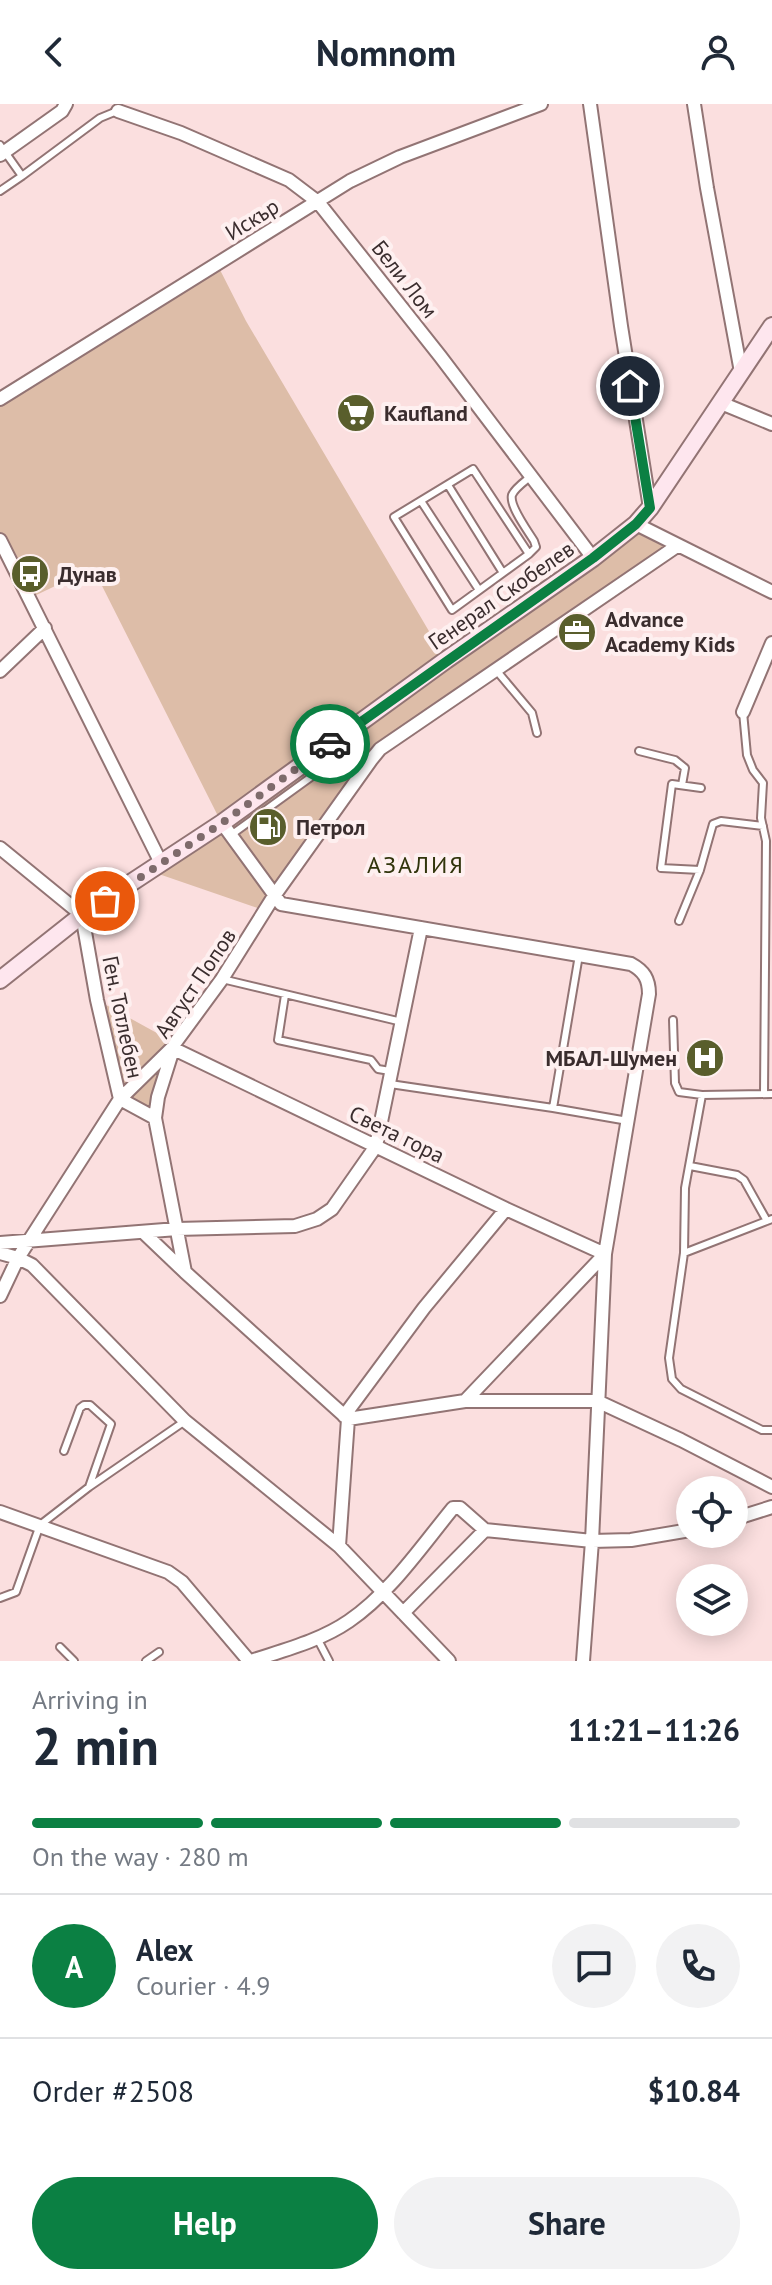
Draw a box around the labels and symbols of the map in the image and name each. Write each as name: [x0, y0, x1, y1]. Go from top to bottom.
street label: Искър: [220, 192, 284, 246]
street label: Бели Лом: [366, 234, 444, 324]
pin: [596, 352, 664, 420]
supermarket icon: Kaufland: [335, 392, 377, 434]
place label: Kaufland: [384, 399, 468, 427]
street label: Генерал Скобелев: [423, 534, 579, 656]
bus stop icon: Дунав: [9, 553, 51, 595]
place label: Дунав: [58, 560, 117, 588]
place label: Advance Academy Kids: [605, 605, 735, 658]
office icon: Advance Academy Kids: [556, 611, 598, 653]
courier: [290, 704, 370, 784]
fuel station icon: Петрол: [247, 806, 289, 848]
place label: Петрол: [296, 813, 365, 841]
district label: АЗАЛИЯ: [367, 849, 465, 880]
pin: [71, 867, 139, 935]
street label: Август Попов: [148, 923, 242, 1043]
street label: Ген. Тотлебен: [96, 953, 150, 1081]
hospital icon: МБАЛ-Шумен: [684, 1037, 726, 1079]
place label: МБАЛ-Шумен: [545, 1044, 677, 1072]
street label: Света гора: [345, 1099, 449, 1169]

